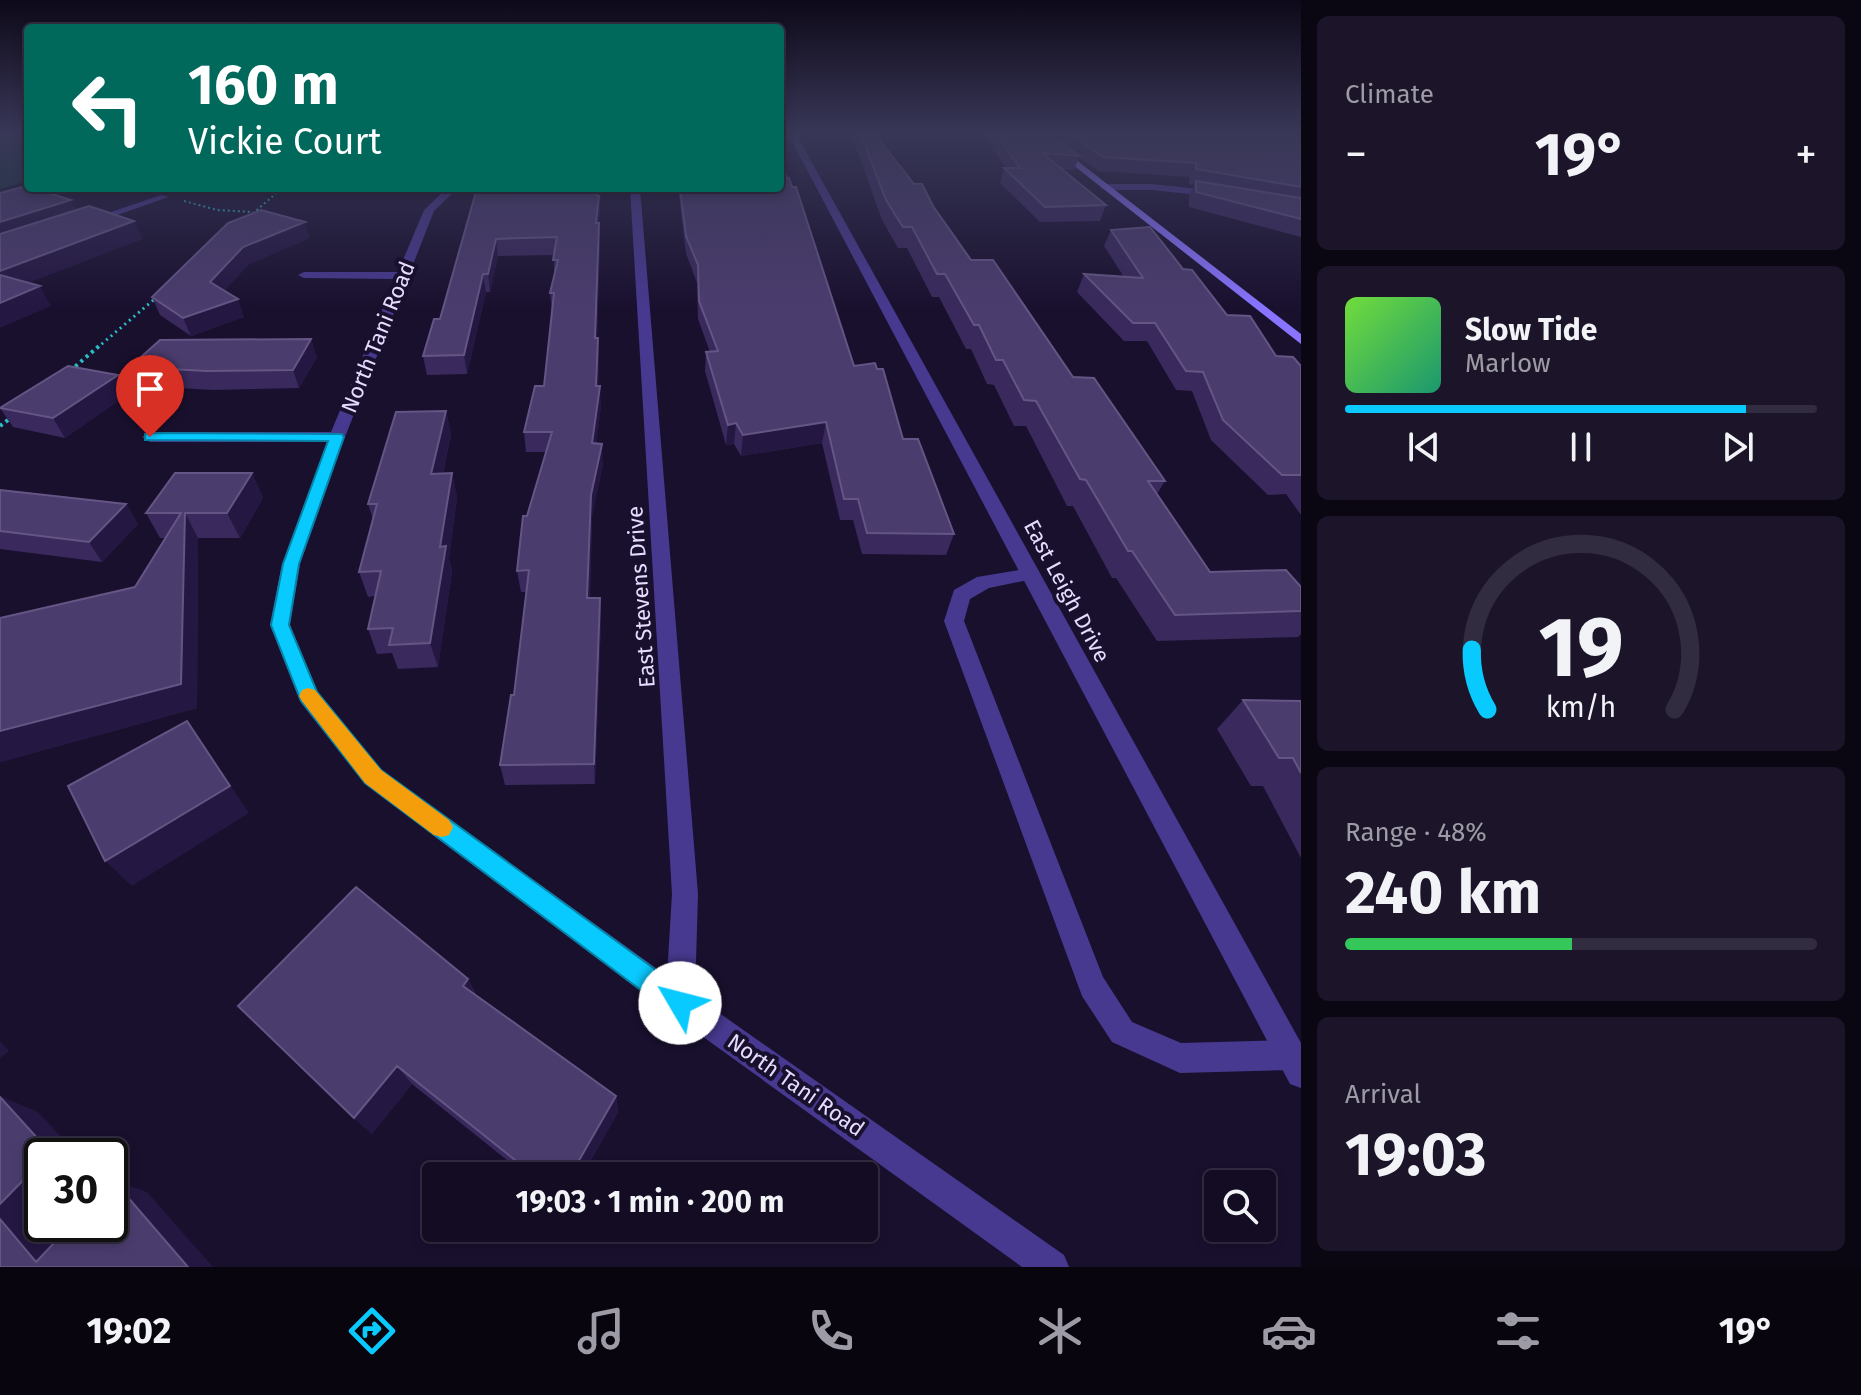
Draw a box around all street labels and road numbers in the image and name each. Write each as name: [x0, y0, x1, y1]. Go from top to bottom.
street label: North Tani Road: [335, 257, 421, 417]
street label: East Stevens Drive: [621, 505, 661, 689]
street label: East Leigh Drive: [1018, 515, 1116, 667]
street label: North Tani Road: [722, 1028, 870, 1142]

